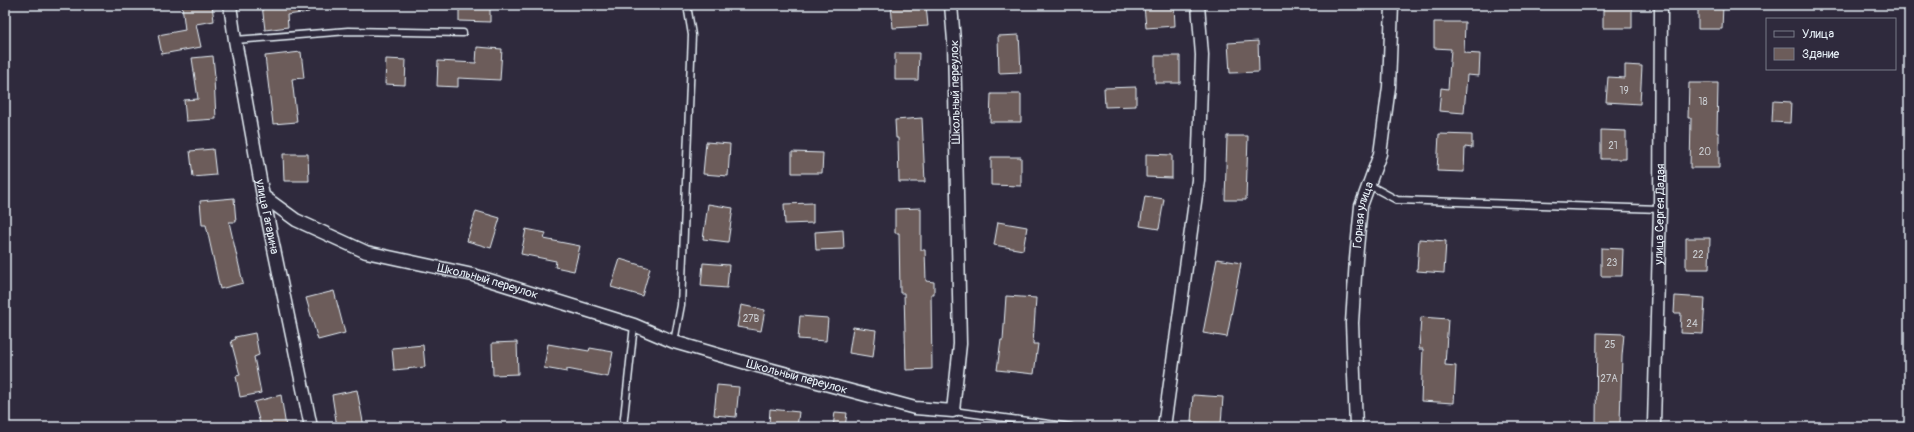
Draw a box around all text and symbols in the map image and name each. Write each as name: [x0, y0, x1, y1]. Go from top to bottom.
legend: [1766, 18, 1896, 70]
text: Улица: [1802, 27, 1834, 42]
street label: Школьный переулок: [947, 40, 964, 144]
text: Здание: [1802, 47, 1839, 62]
house number: 19: [1619, 85, 1629, 97]
house number: 18: [1699, 96, 1707, 108]
house number: 21: [1608, 140, 1618, 152]
house number: 20: [1699, 146, 1711, 158]
street label: улица Сергея Дадая: [1651, 163, 1668, 266]
street label: улица Гагарина: [252, 177, 282, 256]
street label: Горная улица: [1350, 179, 1377, 249]
house number: 22: [1692, 249, 1704, 261]
house number: 23: [1607, 257, 1618, 269]
street label: Школьный переулок: [436, 261, 540, 303]
house number: 27В: [743, 313, 760, 325]
house number: 24: [1686, 318, 1698, 330]
house number: 25: [1604, 339, 1616, 351]
street label: Школьный переулок: [745, 356, 849, 398]
house number: 27А: [1600, 373, 1618, 385]

